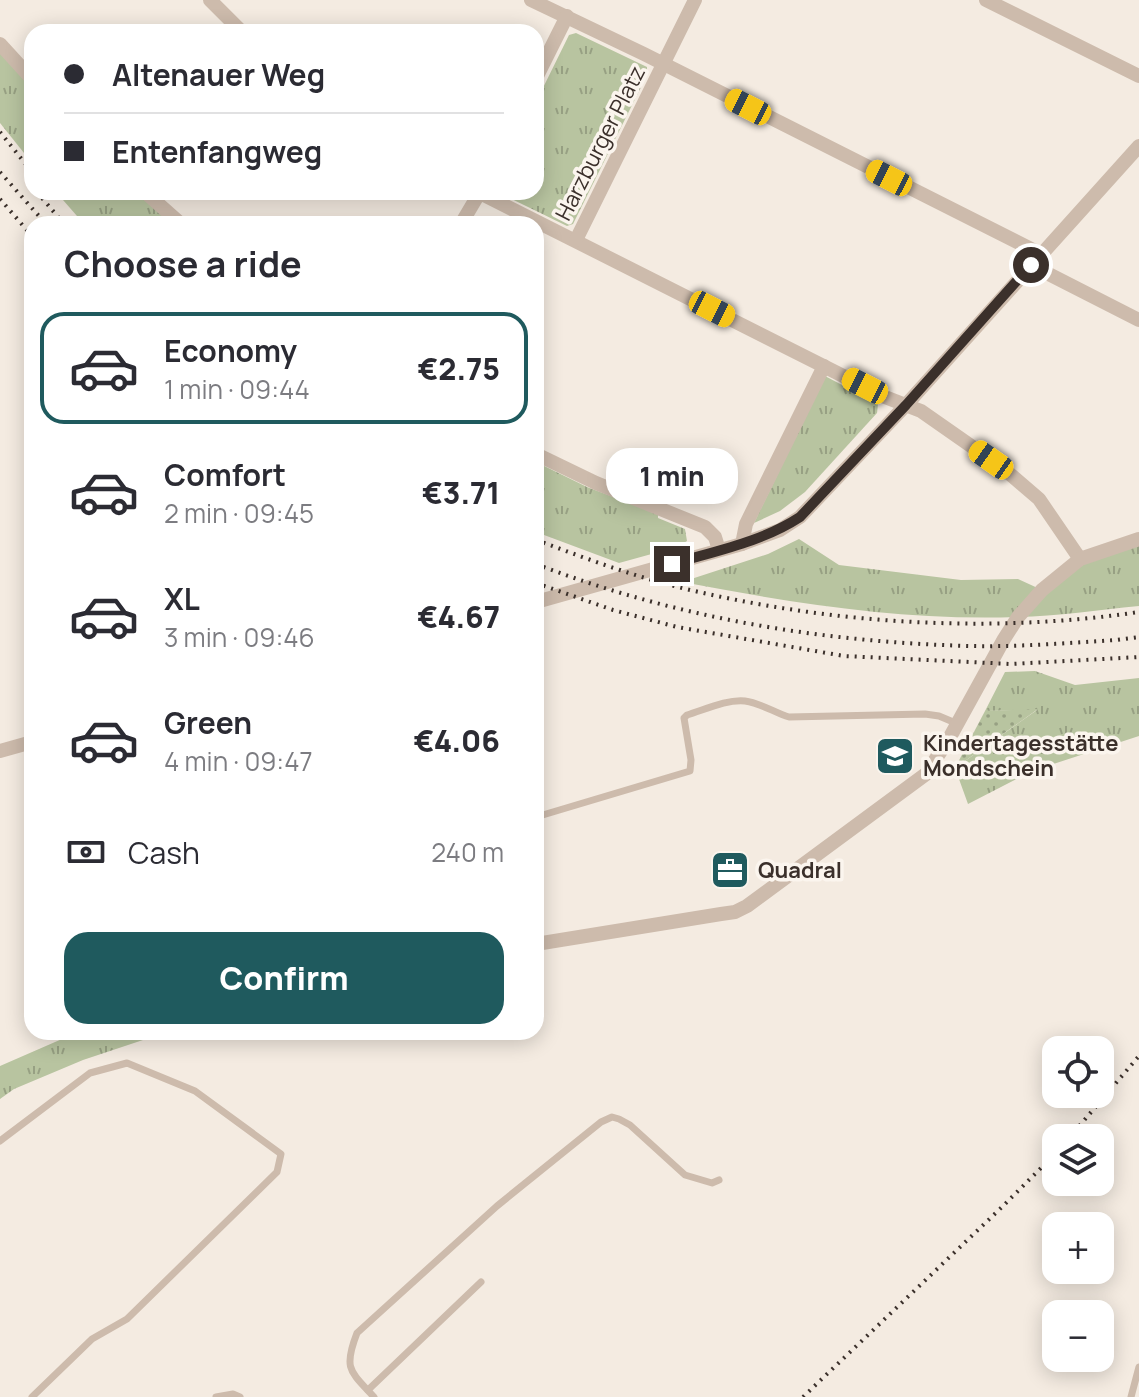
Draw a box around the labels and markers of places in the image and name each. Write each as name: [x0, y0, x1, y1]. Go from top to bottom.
place label: Kindertagesstätte Mondschein: [923, 728, 1119, 783]
school or university icon: Kindertagesstätte Mondschein: [874, 735, 916, 777]
office icon: Quadral: [709, 849, 751, 891]
place label: Quadral: [758, 855, 842, 885]

